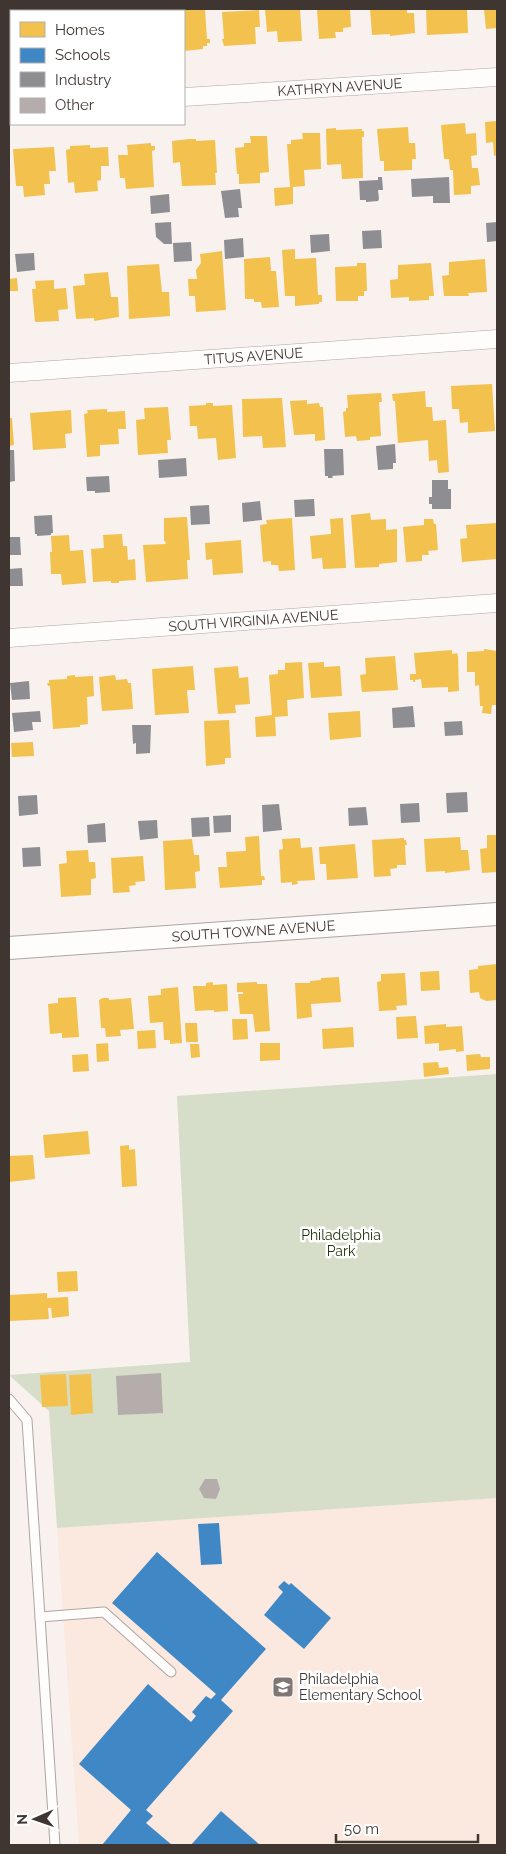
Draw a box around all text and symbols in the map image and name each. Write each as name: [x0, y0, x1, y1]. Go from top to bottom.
legend: [10, 10, 185, 125]
text: Homes: [55, 21, 105, 39]
text: Schools: [55, 46, 110, 64]
text: Industry: [55, 71, 111, 89]
street label: KATHRYN AVENUE: [277, 75, 402, 99]
text: Other: [55, 96, 95, 114]
street label: TITUS AVENUE: [203, 345, 304, 367]
street label: SOUTH VIRGINIA AVENUE: [168, 606, 339, 635]
street label: SOUTH TOWNE AVENUE: [171, 917, 336, 945]
park label: Philadelphia Park: [301, 1227, 381, 1259]
place label: Philadelphia Elementary School: [299, 1671, 422, 1703]
school or university icon: Philadelphia Elementary School: [271, 1675, 295, 1699]
north arrow: [10, 1794, 60, 1844]
scale bar: [336, 1812, 478, 1844]
text: N: [14, 1814, 30, 1825]
text: 50 m: [344, 1820, 379, 1838]

